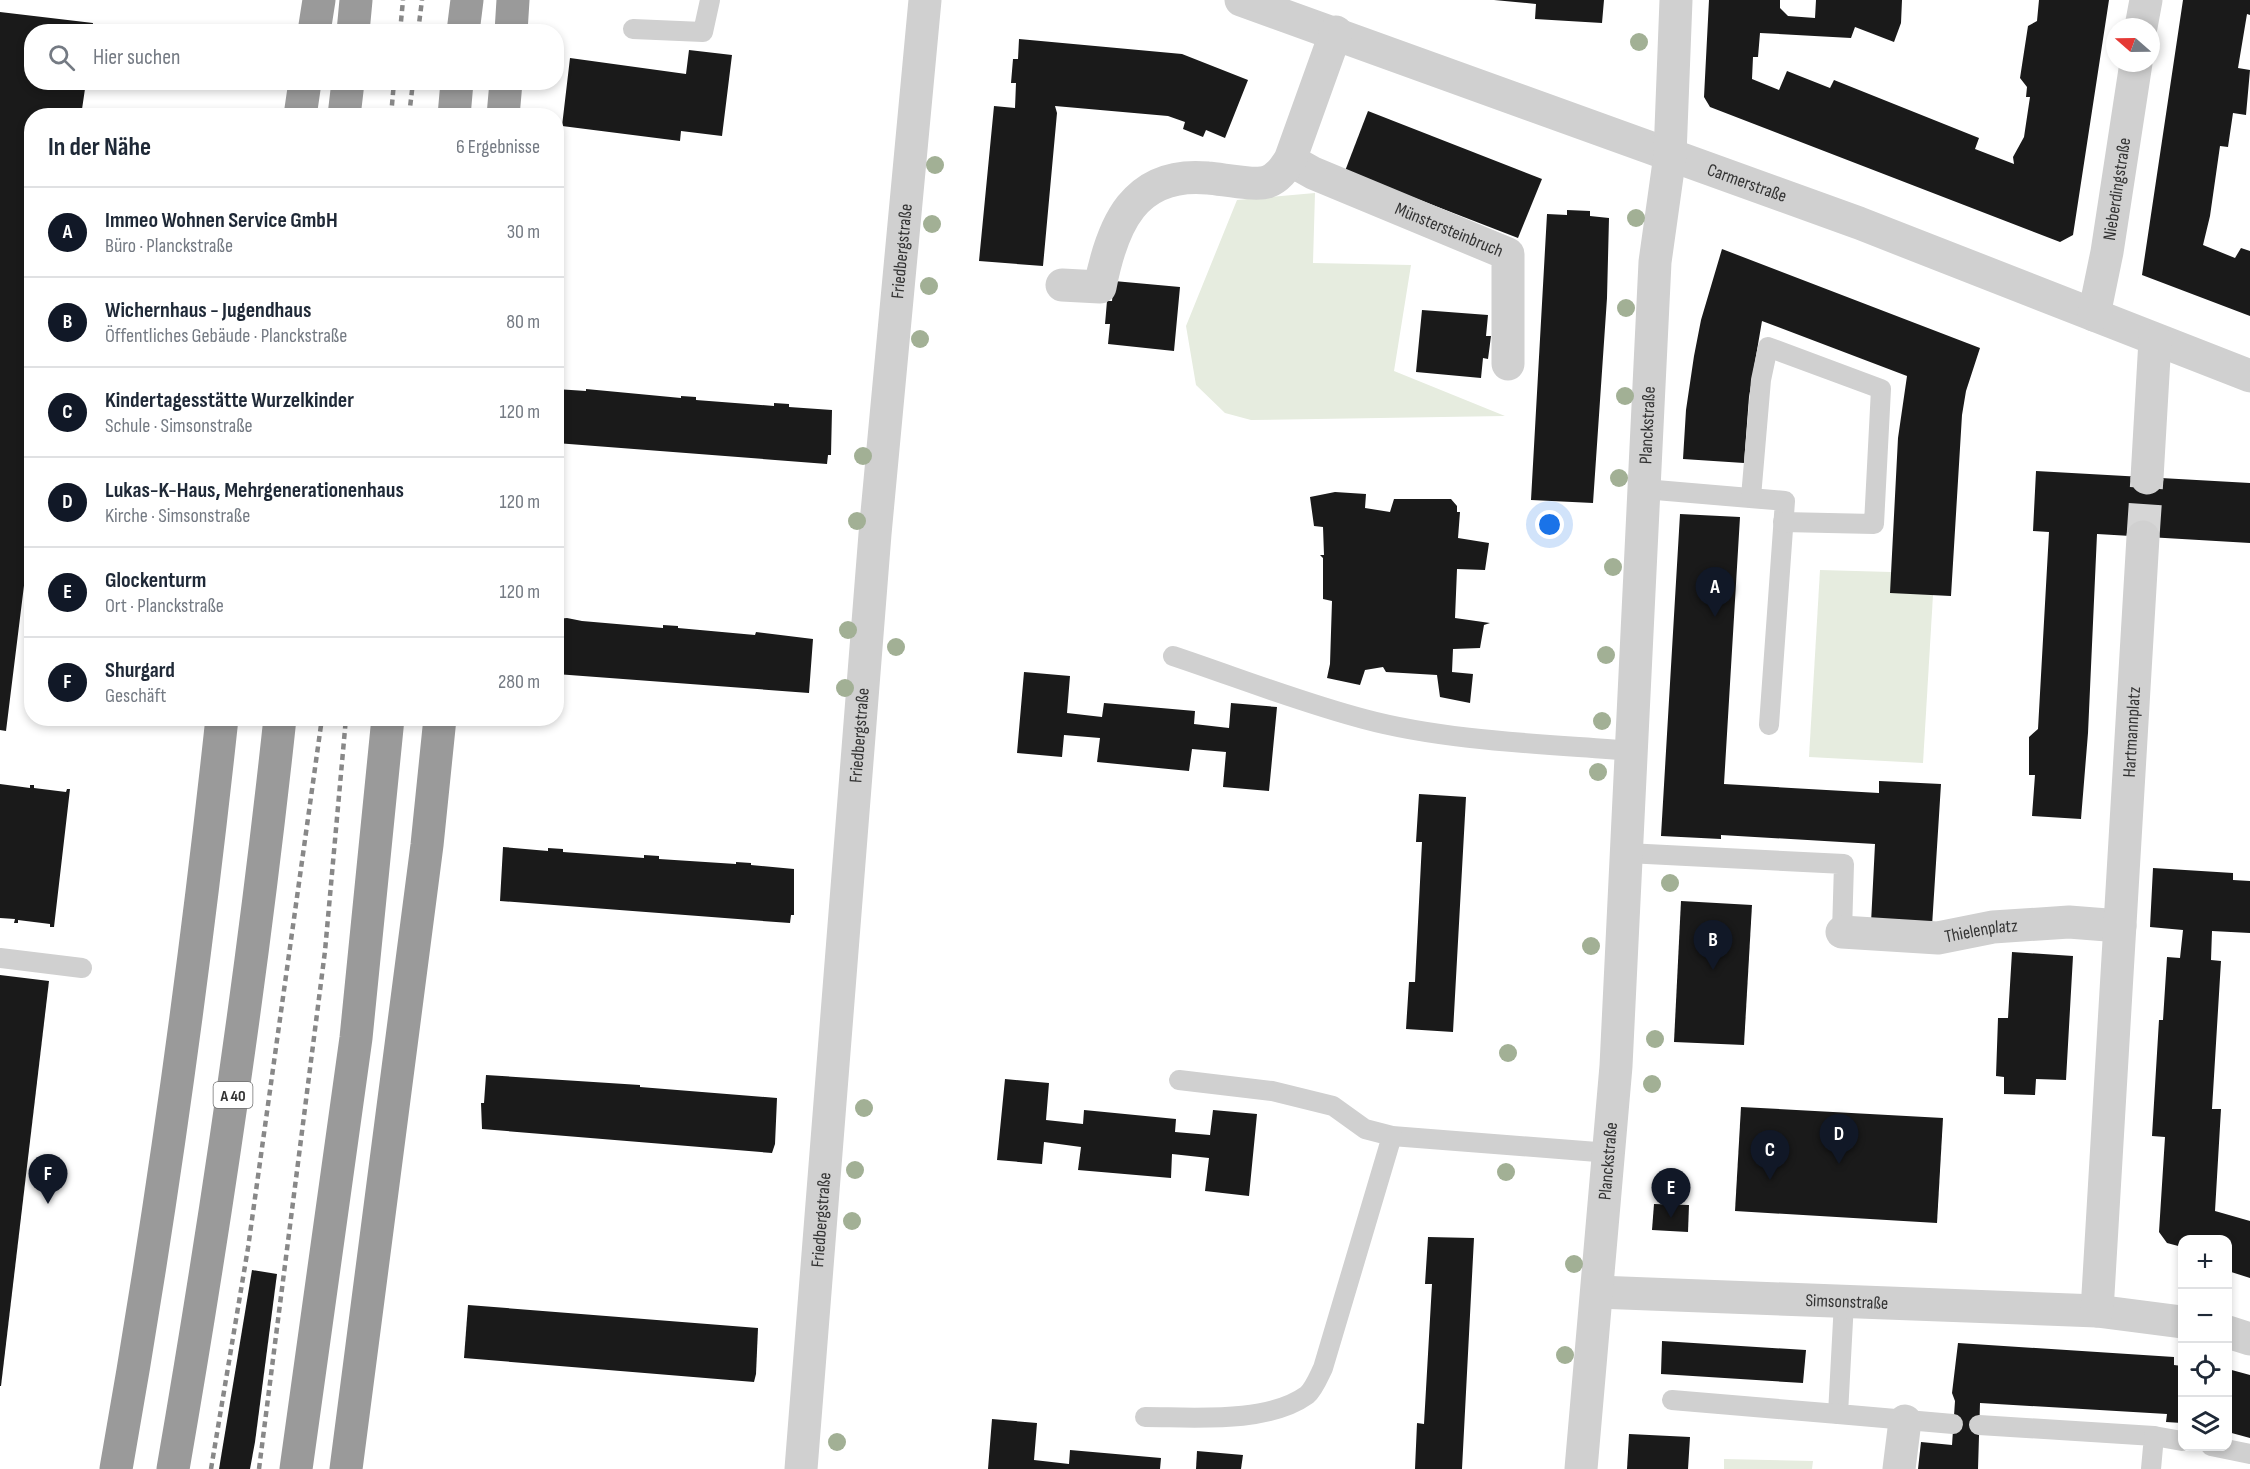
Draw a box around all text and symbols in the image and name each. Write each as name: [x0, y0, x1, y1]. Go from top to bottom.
north arrow: [2106, 18, 2160, 72]
search box: [24, 24, 564, 90]
icon: search: [45, 41, 78, 74]
text: Hier suchen: [93, 44, 181, 71]
text: In der Nähe: [48, 132, 151, 163]
text: 6 Ergebnisse: [456, 135, 540, 159]
street label: Nieberdingstraße: [2099, 136, 2135, 242]
street label: Carmerstraße: [1704, 159, 1789, 207]
street label: Münstersteinbruch: [1392, 198, 1506, 262]
street label: Friedbergstraße: [887, 203, 917, 300]
text: Immeo Wohnen Service GmbH: [105, 207, 338, 234]
text: A: [63, 220, 72, 244]
text: 30 m: [507, 220, 540, 244]
text: Büro · Planckstraße: [105, 234, 233, 258]
text: Wichernhaus - Jugendhaus: [105, 297, 311, 324]
text: B: [63, 310, 72, 334]
text: 80 m: [506, 310, 540, 334]
text: Öffentliches Gebäude · Planckstraße: [105, 324, 347, 348]
street label: Planckstraße: [1635, 386, 1660, 465]
text: Kindertagesstätte Wurzelkinder: [105, 387, 354, 414]
text: C: [62, 400, 73, 424]
text: 120 m: [500, 400, 540, 424]
text: Schule · Simsonstraße: [105, 414, 253, 438]
text: Lukas-K-Haus, Mehrgenerationenhaus: [105, 477, 404, 504]
text: D: [62, 490, 73, 514]
text: 120 m: [500, 490, 540, 514]
text: Kirche · Simsonstraße: [105, 504, 250, 528]
your location: [1535, 510, 1564, 539]
text: Glockenturm: [105, 567, 206, 594]
pin: A: [1696, 568, 1734, 617]
text: E: [63, 580, 72, 604]
text: 120 m: [500, 580, 540, 604]
text: Ort · Planckstraße: [105, 594, 224, 618]
text: Shurgard: [105, 657, 175, 684]
text: F: [63, 670, 72, 694]
text: 280 m: [498, 670, 540, 694]
text: Geschäft: [105, 684, 166, 708]
street label: Hartmannplatz: [2119, 686, 2145, 778]
street label: Friedbergstraße: [845, 687, 874, 784]
street label: Thielenplatz: [1943, 915, 2019, 947]
pin: B: [1694, 920, 1732, 970]
road number: A 40: [214, 1082, 252, 1108]
pin: D: [1820, 1114, 1858, 1164]
street label: Planckstraße: [1594, 1121, 1622, 1201]
pin: C: [1750, 1130, 1790, 1180]
pin: F: [28, 1154, 68, 1204]
pin: E: [1652, 1168, 1690, 1218]
street label: Friedbergstraße: [807, 1171, 835, 1268]
map controls: [2178, 1235, 2232, 1451]
button: +: [2178, 1235, 2232, 1289]
button: −: [2178, 1289, 2232, 1343]
street label: Simsonstraße: [1805, 1290, 1889, 1314]
button: locate: [2178, 1343, 2232, 1397]
button: layers: [2178, 1397, 2232, 1451]

